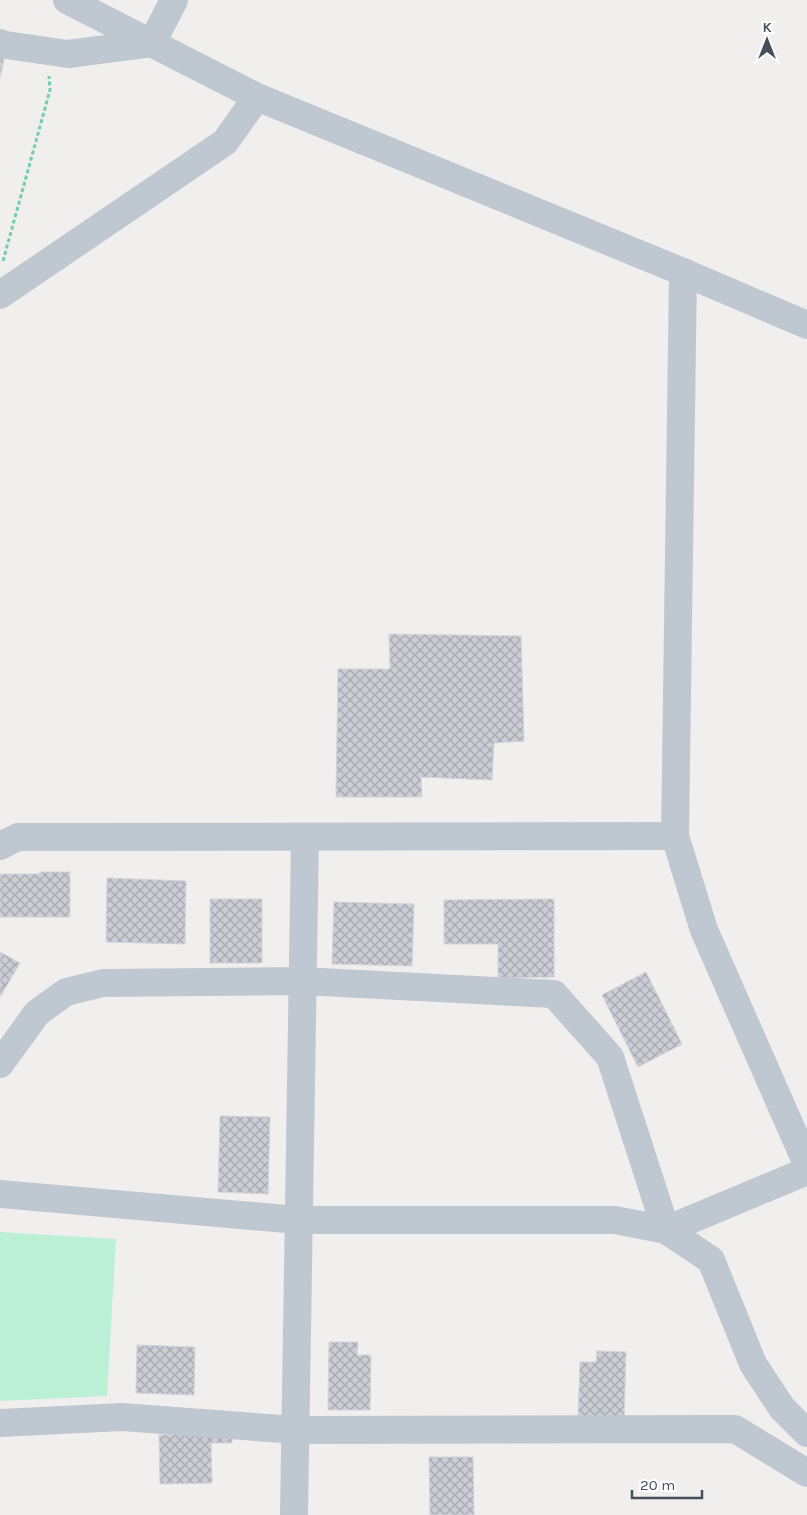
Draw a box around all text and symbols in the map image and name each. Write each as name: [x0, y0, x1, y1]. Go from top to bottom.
north arrow: [742, 15, 792, 65]
text: K: [762, 19, 772, 36]
scale bar: [632, 1468, 702, 1500]
text: 20 m: [640, 1476, 675, 1494]

